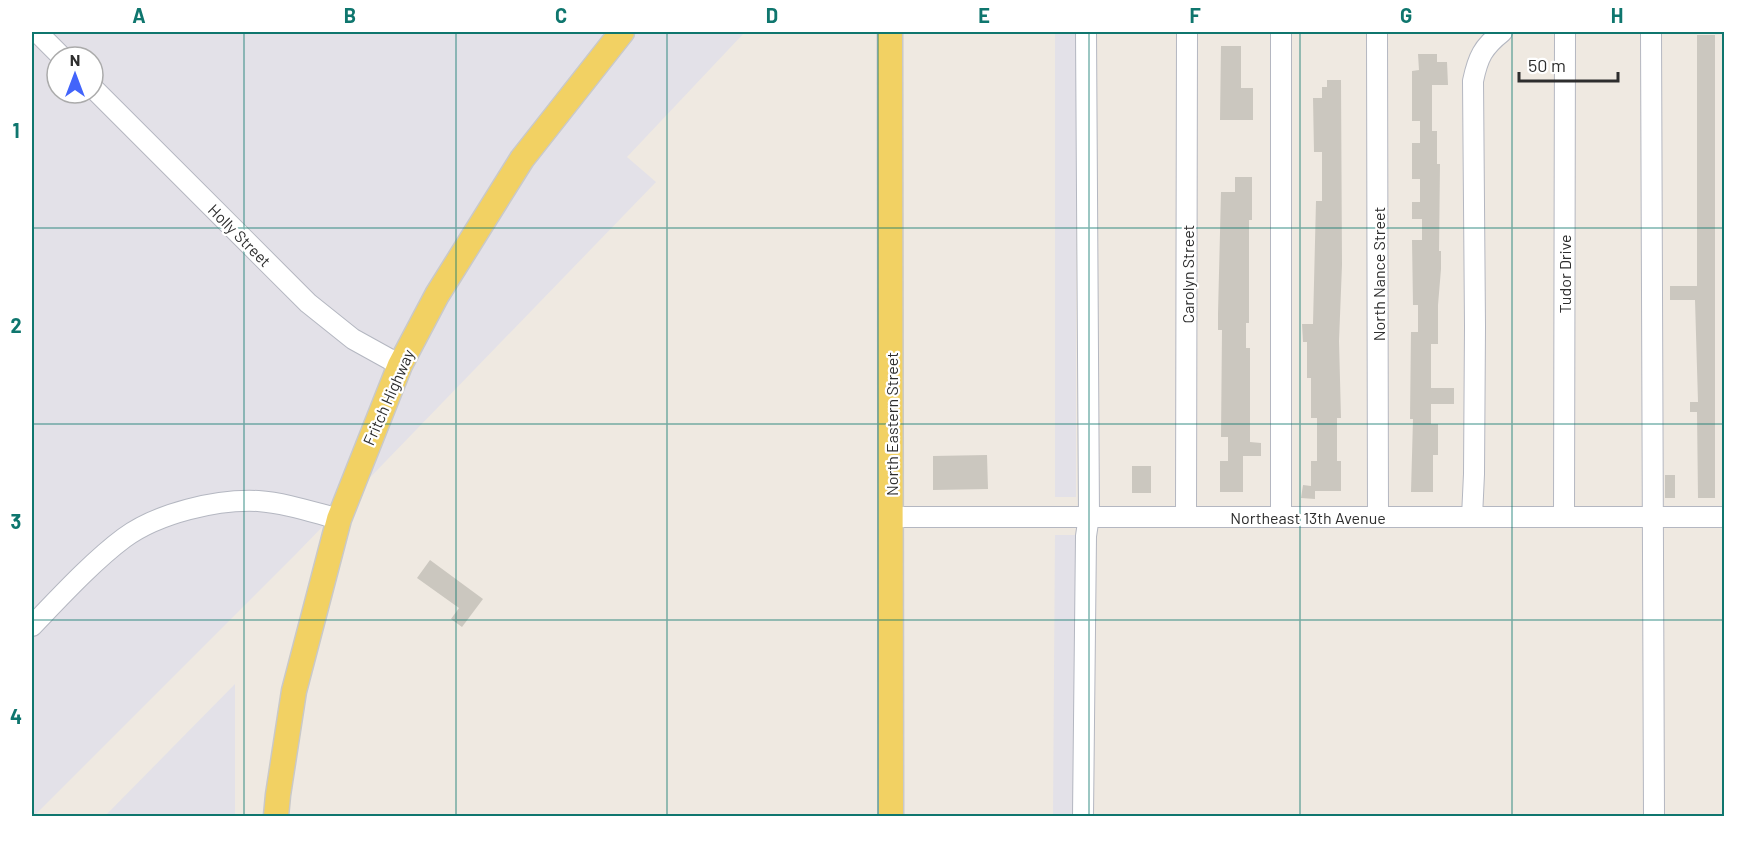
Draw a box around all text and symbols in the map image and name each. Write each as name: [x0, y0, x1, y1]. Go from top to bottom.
text: A: [132, 3, 146, 27]
text: B: [344, 3, 356, 27]
text: C: [555, 3, 567, 27]
text: D: [766, 3, 778, 27]
text: E: [978, 3, 990, 27]
text: F: [1189, 3, 1201, 27]
text: G: [1400, 3, 1412, 27]
text: H: [1611, 3, 1623, 27]
north arrow: [45, 45, 105, 105]
scale bar: [1519, 45, 1618, 83]
text: N: [70, 50, 80, 69]
text: 50 m: [1528, 54, 1566, 76]
text: 1: [12, 118, 20, 142]
street label: Holly Street: [205, 200, 275, 270]
street label: North Nance Street: [1369, 207, 1388, 341]
street label: Carolyn Street: [1178, 225, 1197, 323]
street label: Tudor Drive: [1555, 234, 1574, 314]
text: 2: [10, 313, 22, 337]
street label: Fritch Highway: [358, 346, 418, 448]
street label: North Eastern Street: [882, 352, 901, 496]
street label: Northeast 13th Avenue: [1230, 508, 1386, 527]
text: 3: [11, 509, 21, 533]
text: 4: [10, 704, 22, 728]

